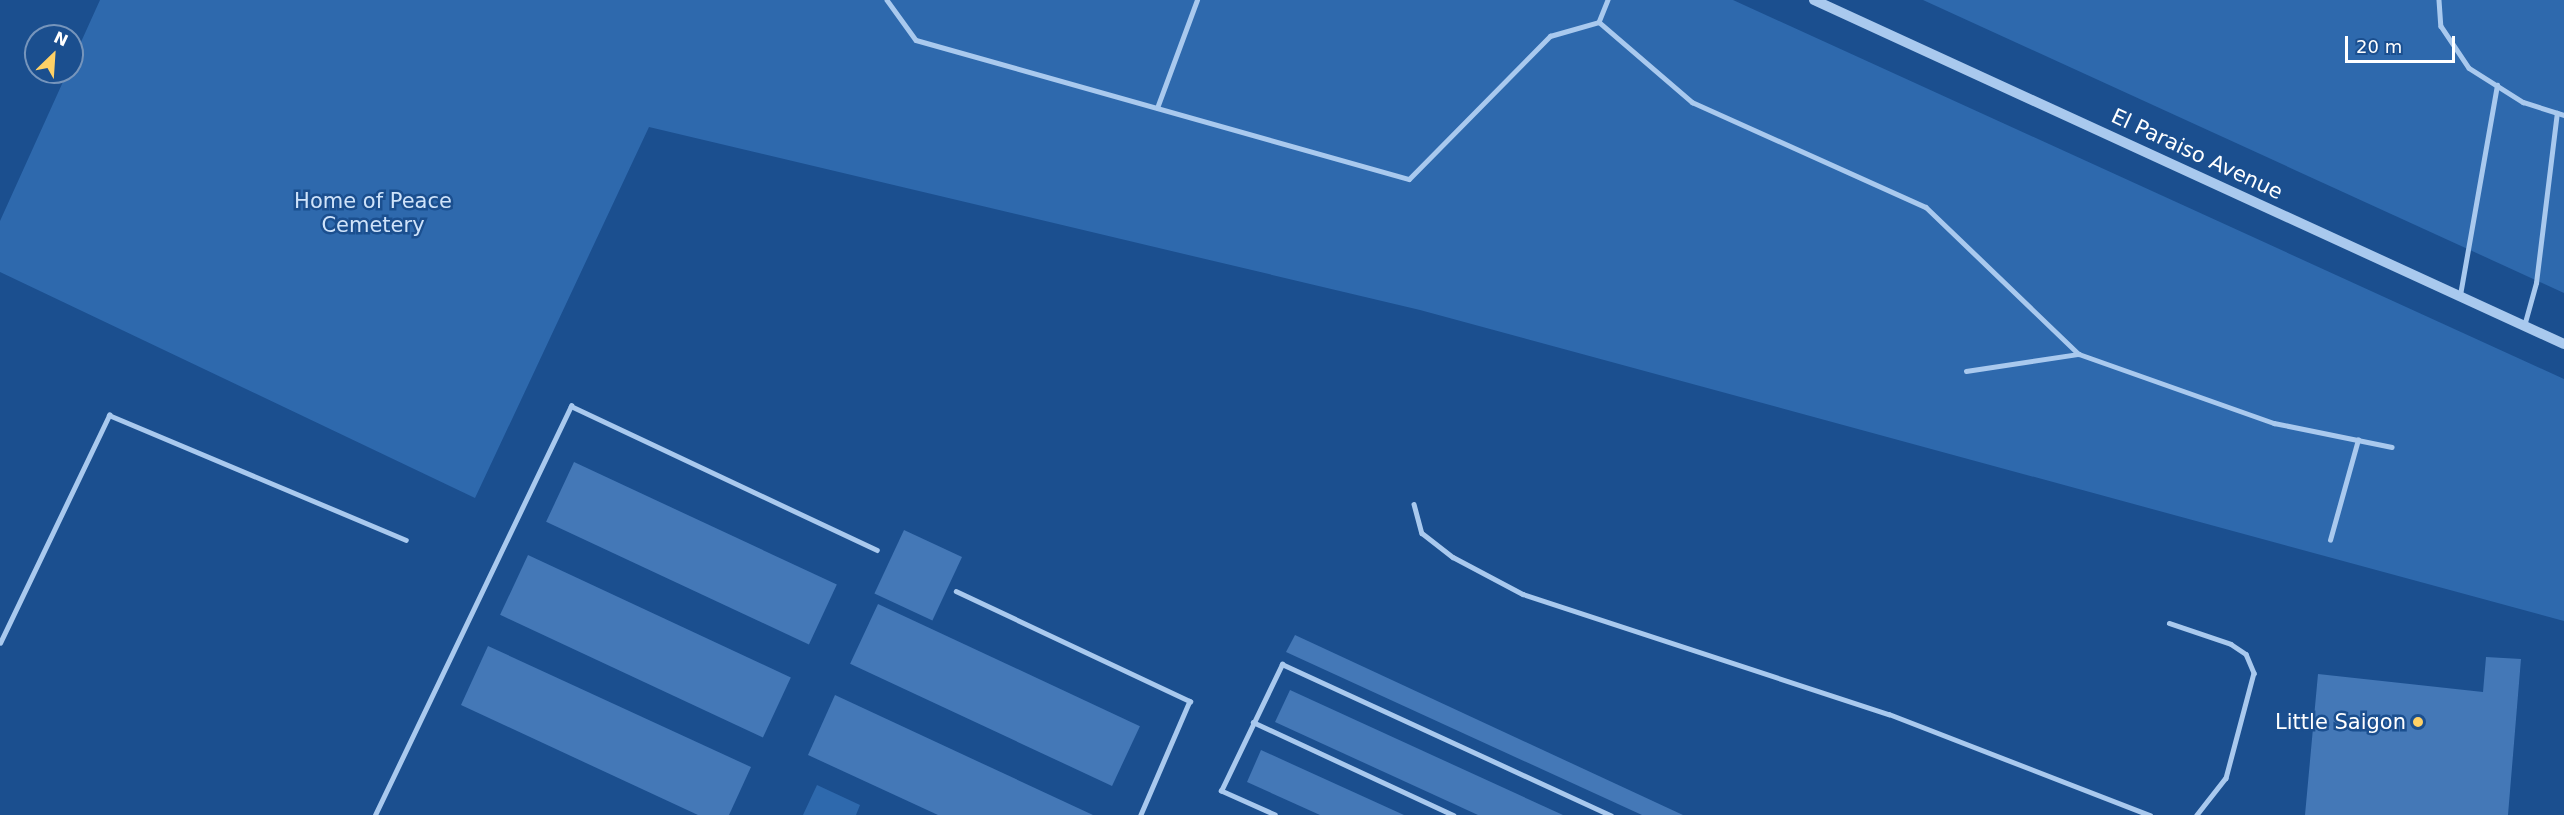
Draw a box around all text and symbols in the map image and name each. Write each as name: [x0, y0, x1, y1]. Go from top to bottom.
north arrow: [24, 24, 84, 84]
scale bar: [2348, 24, 2458, 62]
text: N: [51, 28, 71, 50]
text: 20 m: [2356, 36, 2402, 57]
street label: El Paraiso Avenue: [2107, 103, 2287, 205]
park label: Home of Peace Cemetery: [294, 188, 452, 238]
place label: Little Saigon: [2275, 709, 2406, 735]
marker: Little Saigon: [2411, 715, 2425, 729]

